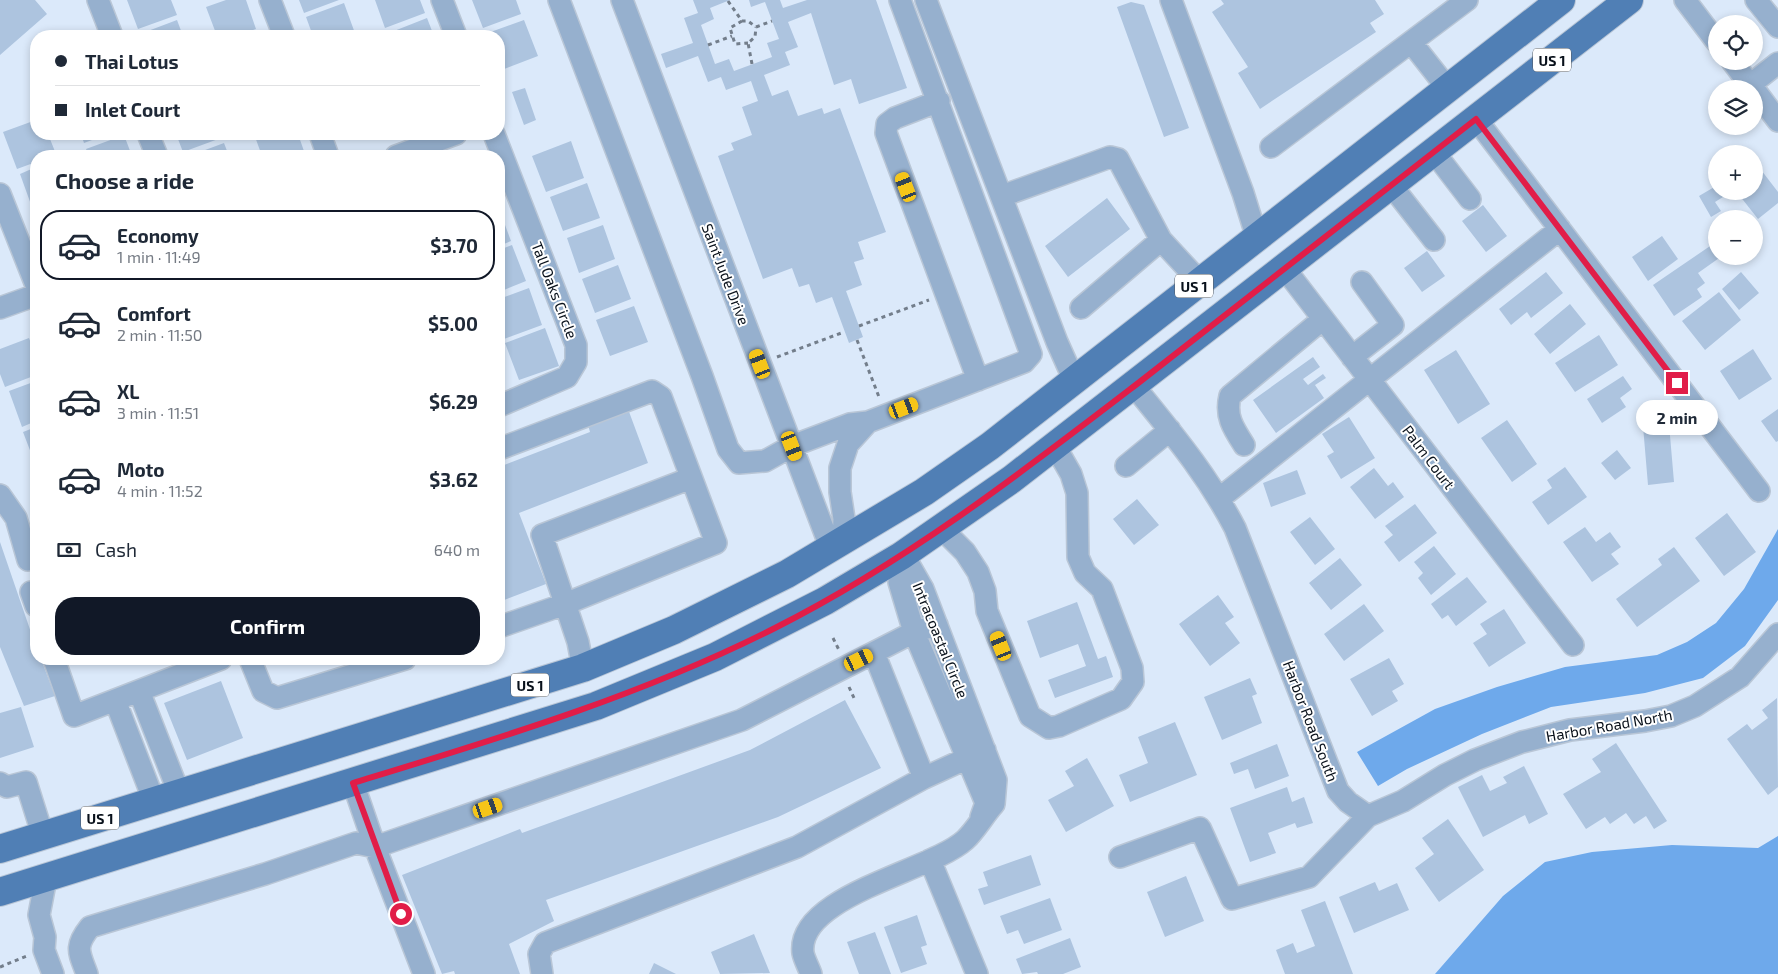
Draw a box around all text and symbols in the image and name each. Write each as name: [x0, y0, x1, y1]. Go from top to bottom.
map controls: [1708, 15, 1763, 265]
button: locate: [1708, 15, 1763, 70]
road number: US 1: [1533, 48, 1571, 72]
text: Thai Lotus: [85, 50, 179, 73]
button: layers: [1708, 80, 1763, 135]
text: Inlet Court: [85, 98, 180, 121]
button: +: [1708, 145, 1763, 200]
text: Choose a ride: [55, 167, 194, 193]
car: [893, 170, 918, 204]
button: −: [1708, 210, 1763, 265]
street label: Saint Jude Drive: [698, 221, 754, 327]
icon: car: [57, 223, 102, 268]
text: Economy: [117, 224, 199, 247]
text: $3.70: [430, 234, 478, 257]
street label: Tall Oaks Circle: [528, 239, 582, 341]
text: 1 min · 11:49: [117, 247, 201, 266]
road number: US 1: [1175, 274, 1213, 298]
icon: car: [57, 301, 102, 346]
text: Comfort: [117, 302, 191, 325]
text: $5.00: [428, 312, 478, 335]
text: 2 min · 11:50: [117, 325, 203, 344]
car: [747, 347, 772, 381]
route end: [1666, 372, 1688, 394]
icon: car: [57, 379, 102, 424]
text: XL: [117, 380, 139, 403]
text: $6.29: [429, 390, 478, 413]
car: [887, 396, 920, 420]
callout: 2 min: [1636, 400, 1718, 436]
text: 3 min · 11:51: [117, 403, 199, 422]
text: 2 min: [1657, 408, 1697, 427]
street label: Palm Court: [1399, 422, 1459, 493]
car: [779, 429, 804, 463]
icon: car: [57, 457, 102, 502]
text: Moto: [117, 458, 165, 481]
text: $3.62: [429, 468, 478, 491]
text: 4 min · 11:52: [117, 481, 203, 500]
icon: cash: [55, 536, 83, 564]
text: Cash: [95, 538, 137, 561]
text: 640 m: [434, 540, 480, 559]
street label: Intracoastal Circle: [910, 579, 972, 701]
button: Confirm: [55, 597, 480, 655]
car: [988, 629, 1013, 663]
car: [842, 647, 875, 673]
street label: Harbor Road South: [1280, 658, 1342, 784]
road number: US 1: [511, 674, 549, 696]
street label: Harbor Road North: [1544, 705, 1674, 745]
car: [471, 796, 504, 820]
road number: US 1: [81, 806, 119, 830]
route start: [390, 903, 412, 925]

